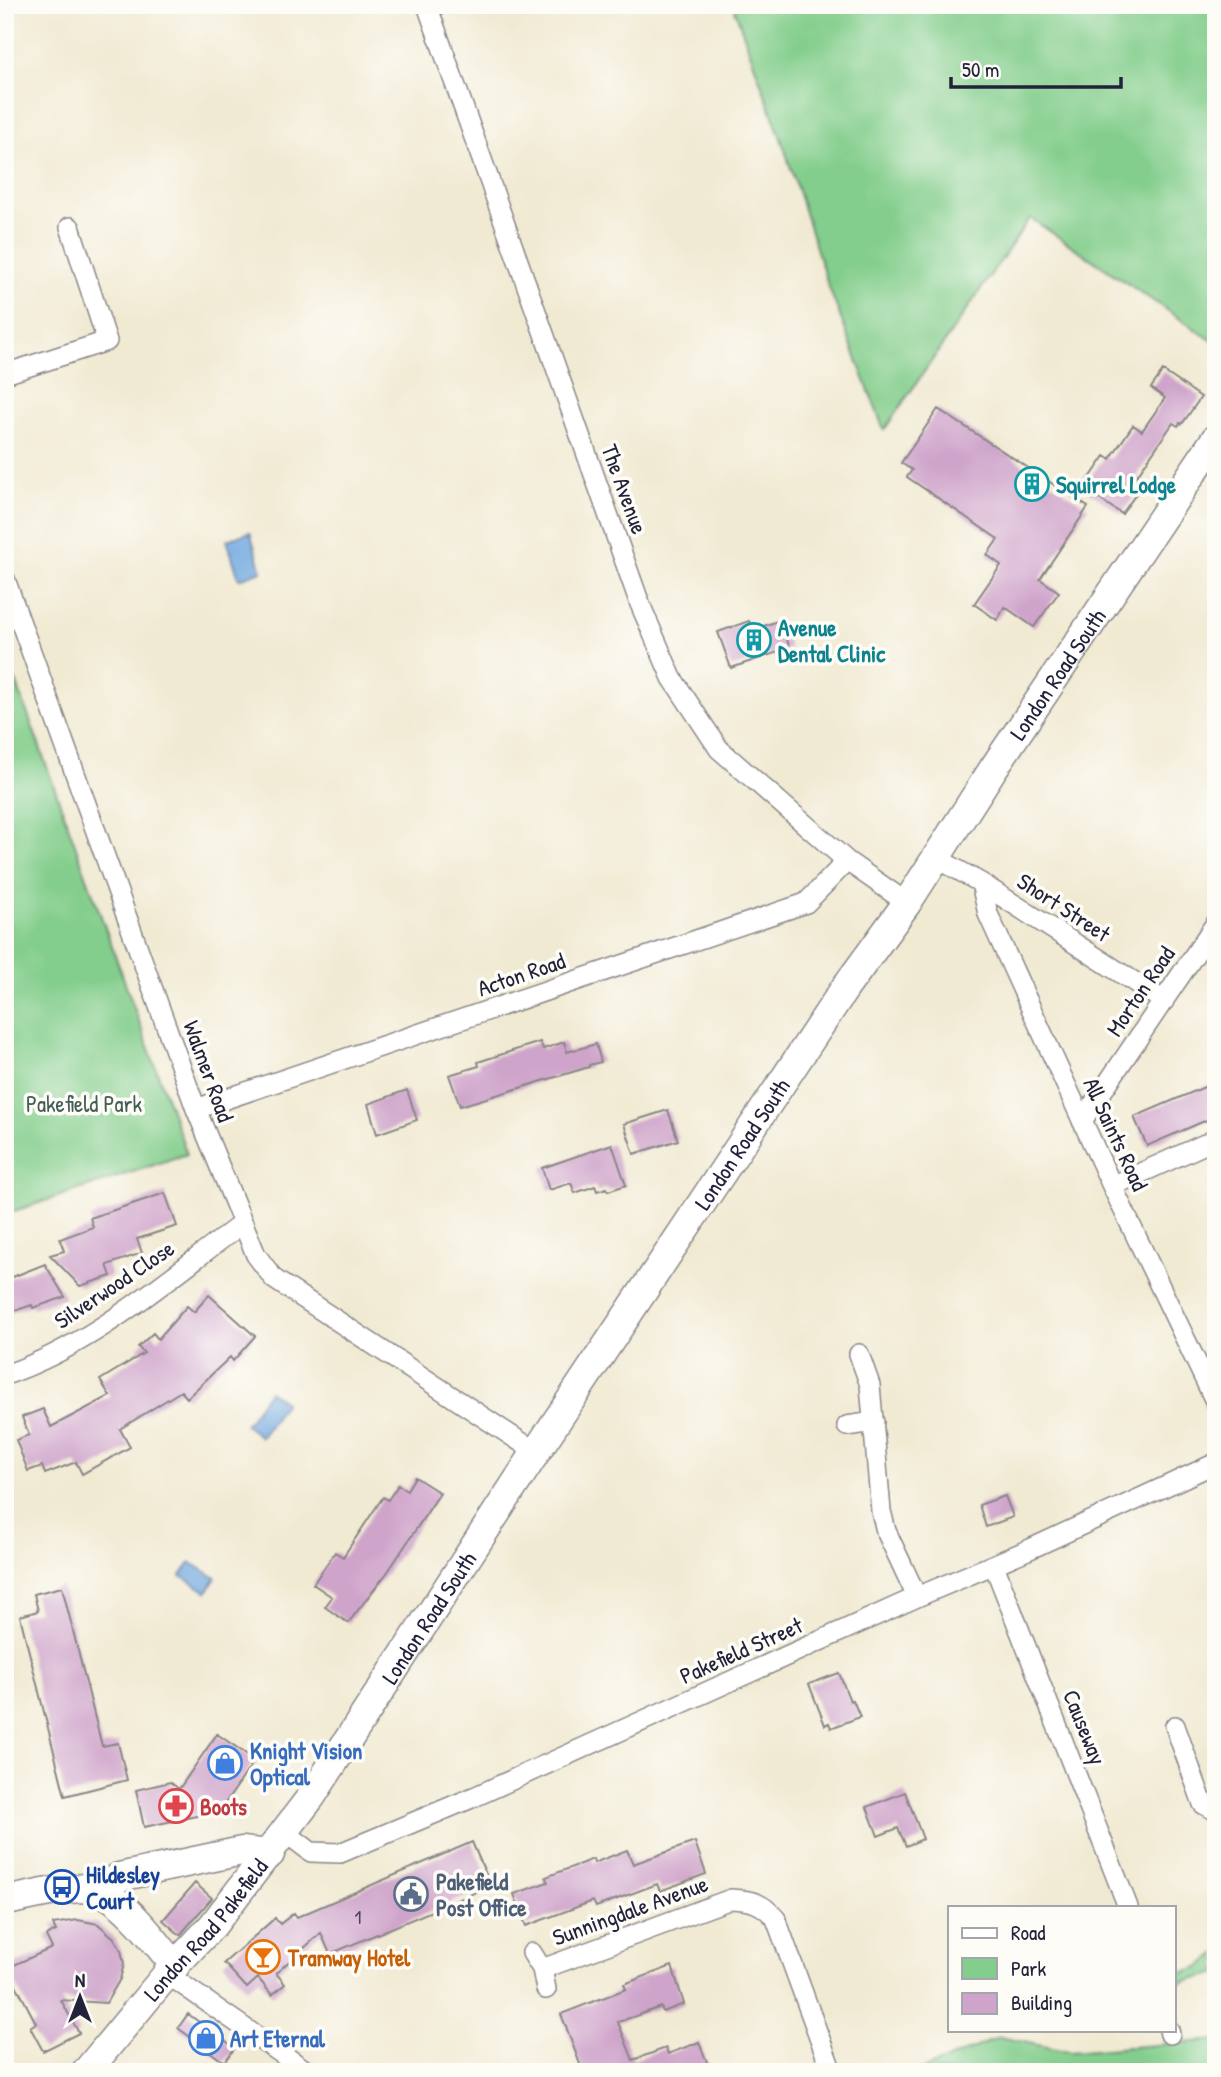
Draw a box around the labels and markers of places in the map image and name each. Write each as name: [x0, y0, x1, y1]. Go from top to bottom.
building icon: Squirrel Lodge: [1013, 465, 1051, 503]
place label: Squirrel Lodge: [1056, 469, 1177, 501]
place label: Avenue Dental Clinic: [778, 612, 886, 669]
building icon: Avenue Dental Clinic: [735, 621, 773, 659]
place label: Knight Vision Optical: [250, 1735, 362, 1793]
shop icon: Knight Vision Optical: [206, 1744, 244, 1782]
pharmacy icon: Boots: [157, 1787, 195, 1825]
place label: Boots: [200, 1791, 247, 1822]
place label: Hildesley Court: [86, 1859, 160, 1916]
place label: Pakefield Post Office: [436, 1866, 527, 1923]
bus stop icon: Hildesley Court: [43, 1868, 81, 1906]
public building icon: Pakefield Post Office: [392, 1875, 430, 1913]
bar icon: Tramway Hotel: [244, 1938, 282, 1976]
place label: Tramway Hotel: [287, 1942, 411, 1974]
shop icon: Art Eternal: [187, 2019, 225, 2057]
place label: Art Eternal: [230, 2023, 326, 2054]

